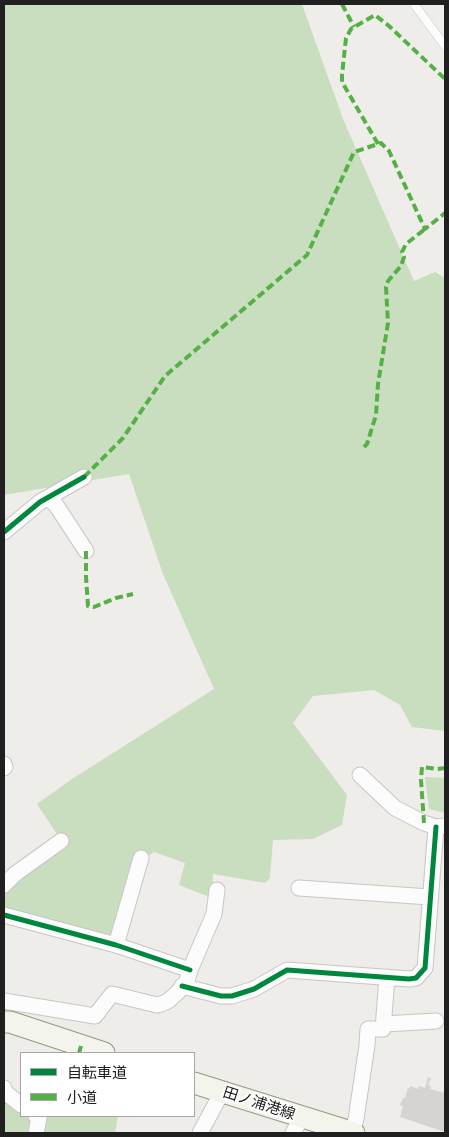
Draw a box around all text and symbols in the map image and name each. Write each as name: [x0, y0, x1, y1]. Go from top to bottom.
legend: [20, 1052, 195, 1117]
text: 自転車道: [67, 1064, 127, 1081]
street label: 田ノ浦港線: [221, 1084, 297, 1124]
text: 小道: [67, 1089, 97, 1106]

